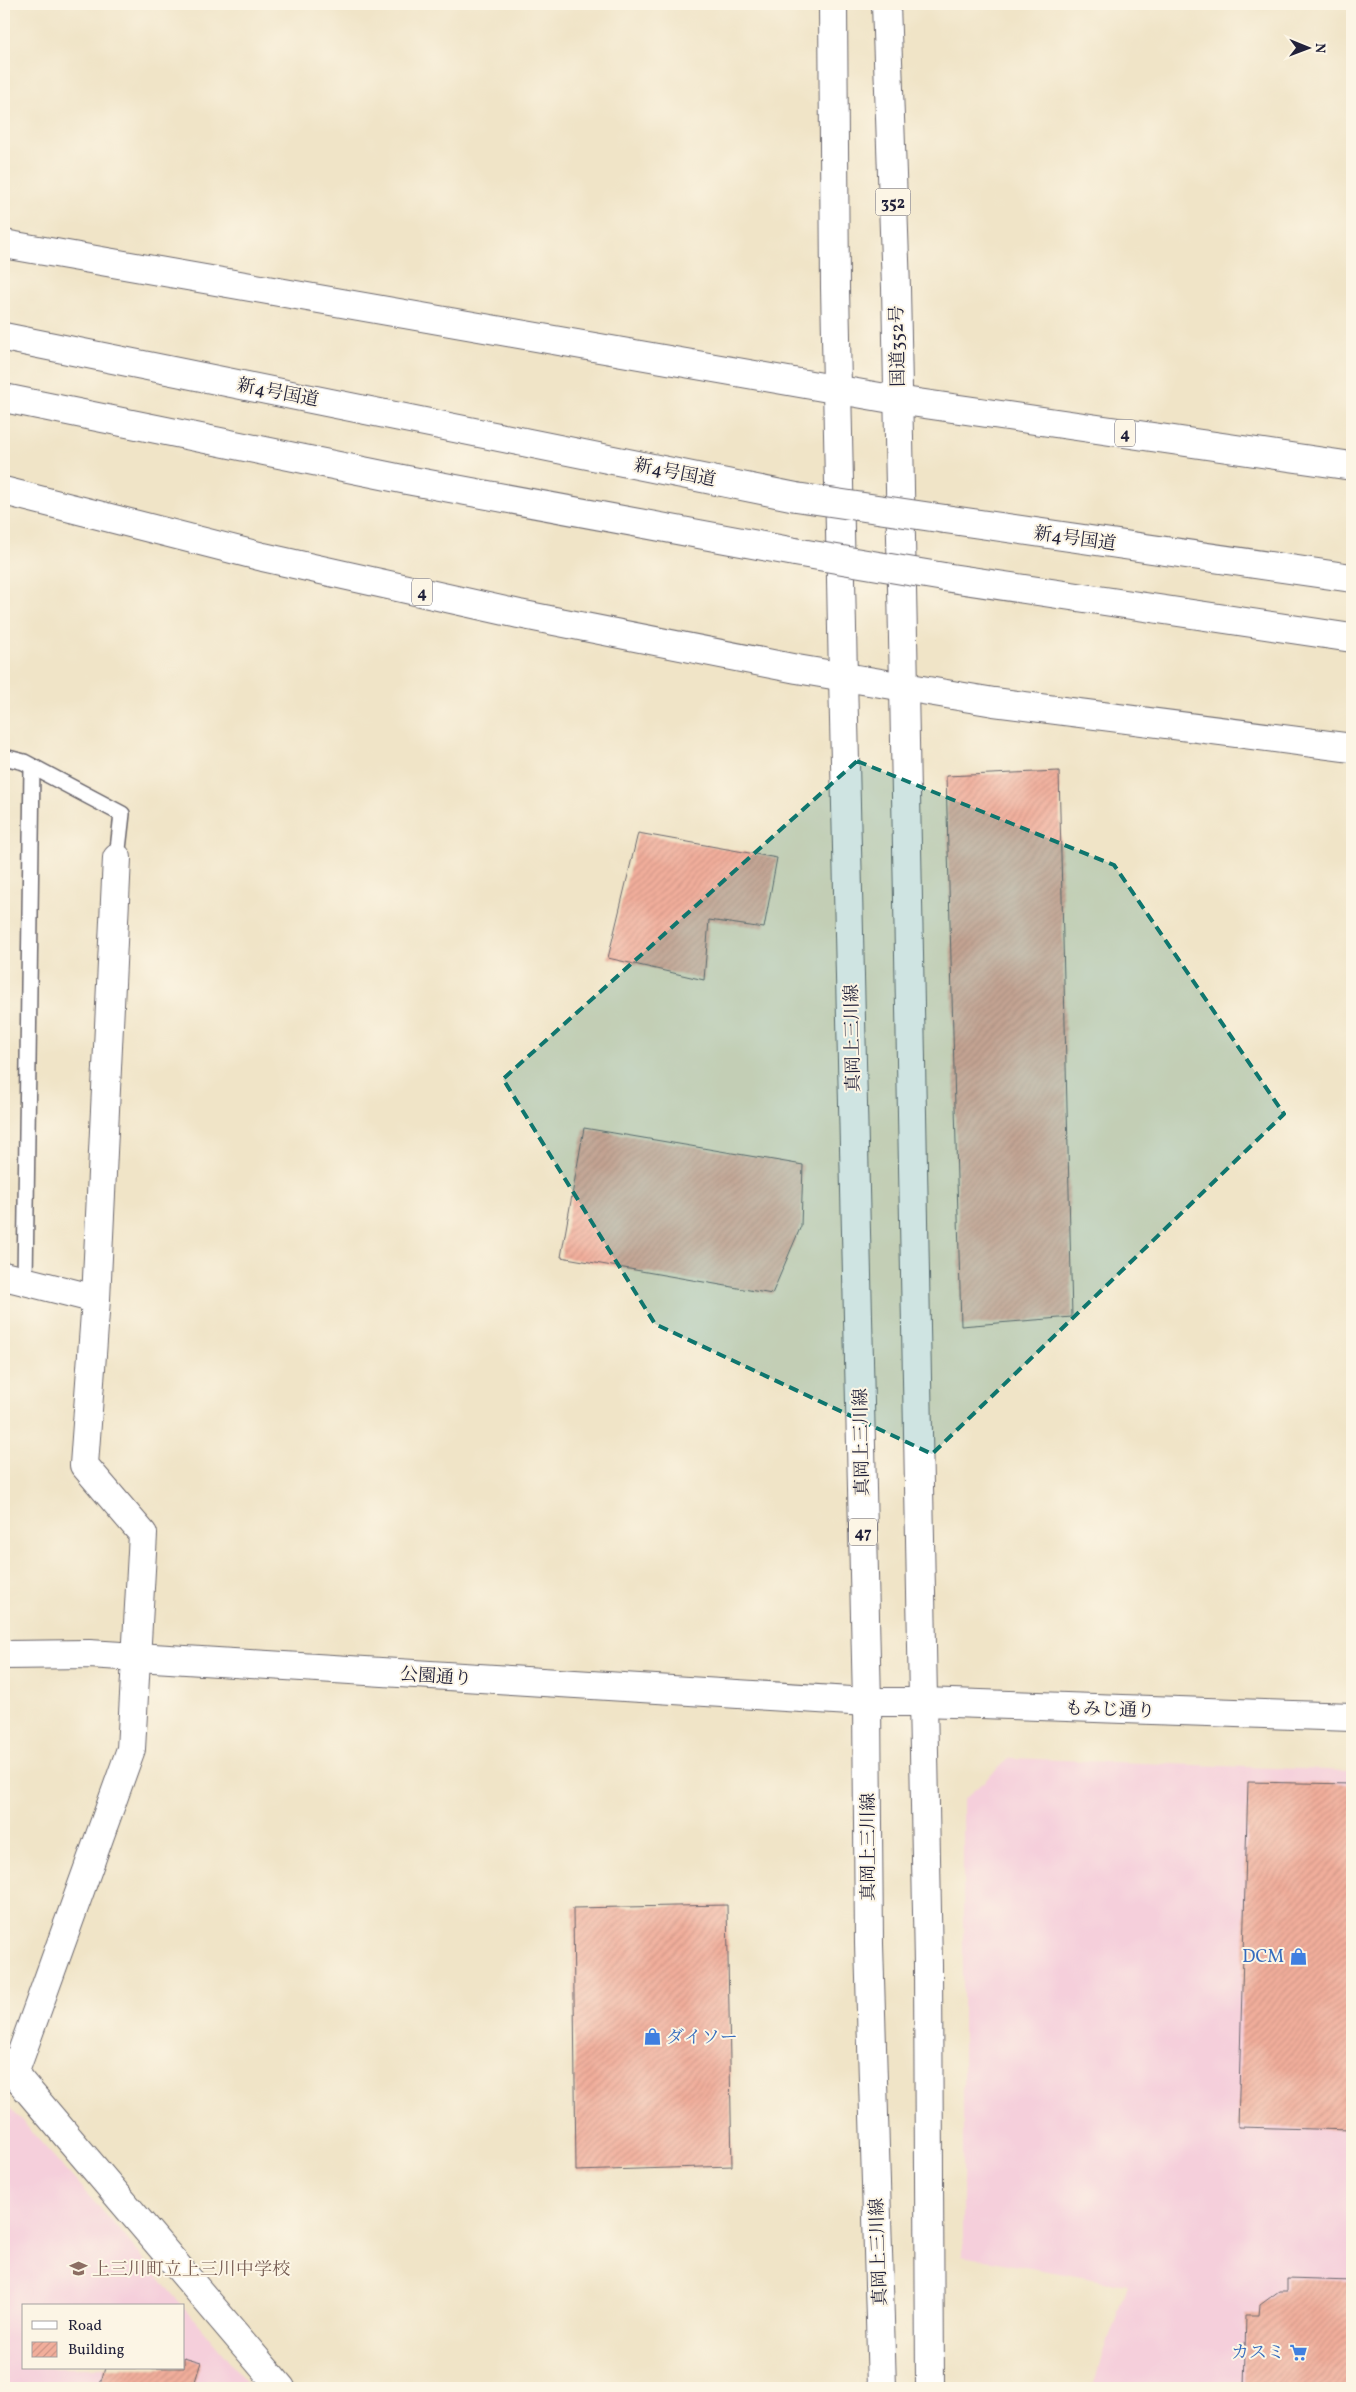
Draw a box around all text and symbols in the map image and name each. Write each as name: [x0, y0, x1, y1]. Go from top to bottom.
north arrow: [1284, 22, 1334, 72]
text: N: [1310, 43, 1329, 53]
road number: 352: [876, 188, 910, 216]
street label: 国道352号: [885, 305, 912, 387]
street label: 新4号国道: [235, 373, 321, 414]
road number: 4: [1115, 419, 1135, 446]
street label: 新4号国道: [632, 453, 718, 494]
street label: 新4号国道: [1032, 521, 1118, 558]
road number: 4: [412, 578, 432, 606]
street label: 真岡上三川線: [840, 984, 867, 1092]
street label: 真岡上三川線: [849, 1388, 876, 1496]
road number: 47: [849, 1518, 877, 1545]
street label: 公園通り: [399, 1663, 473, 1692]
street label: もみじ通り: [1065, 1696, 1155, 1725]
street label: 真岡上三川線: [857, 1793, 882, 1901]
place label: DCM: [1242, 1945, 1284, 1970]
shop icon: DCM: [1288, 1946, 1308, 1966]
place label: ダイソー: [666, 2026, 738, 2051]
shop icon: ダイソー: [642, 2027, 662, 2047]
street label: 真岡上三川線: [865, 2198, 894, 2306]
place label: 上三川町立上三川中学校: [92, 2258, 290, 2283]
school or university icon: 上三川町立上三川中学校: [68, 2259, 88, 2279]
legend: [22, 2304, 185, 2370]
text: Road: [68, 2316, 102, 2337]
text: Building: [68, 2340, 125, 2361]
place label: カスミ: [1231, 2341, 1285, 2366]
supermarket icon: カスミ: [1289, 2342, 1309, 2362]

